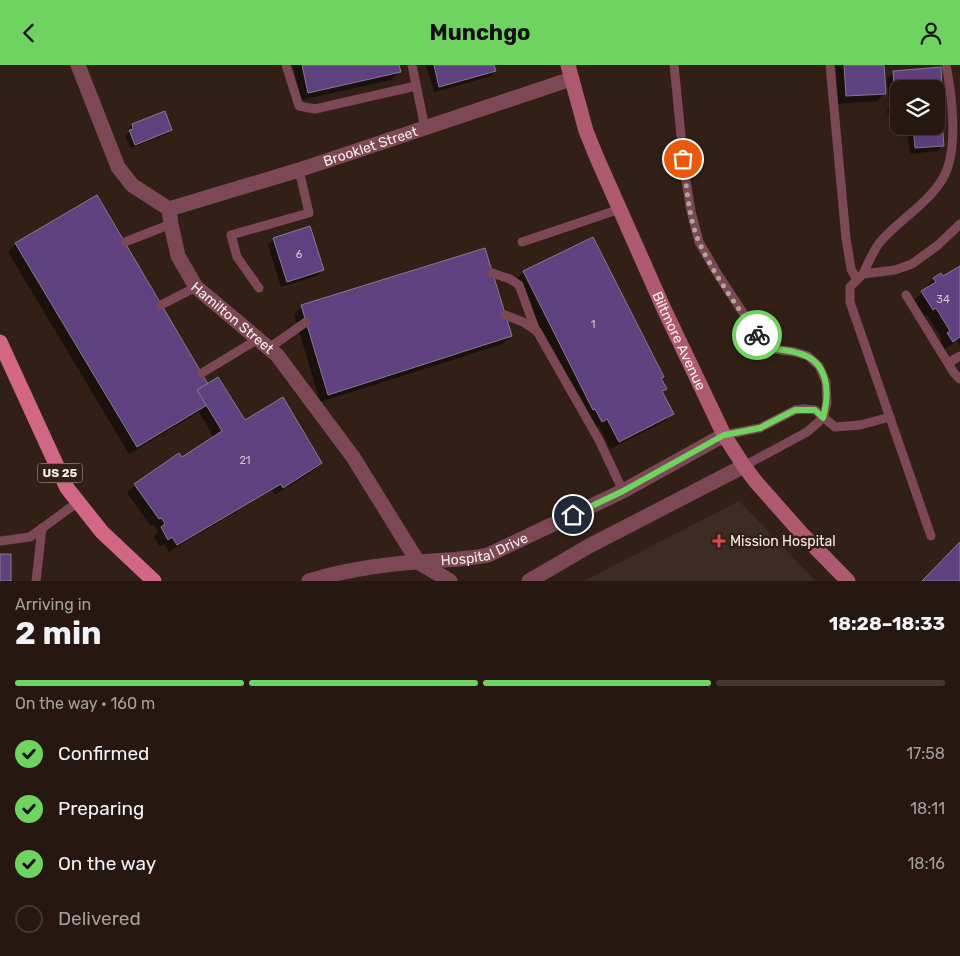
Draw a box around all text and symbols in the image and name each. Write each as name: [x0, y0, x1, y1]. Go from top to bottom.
icon: back: [15, 19, 43, 47]
text: Munchgo: [429, 19, 531, 46]
icon: person: [917, 19, 945, 47]
map controls: [890, 80, 945, 135]
button: layers: [890, 80, 945, 135]
street label: Brooklet Street: [321, 122, 420, 170]
pin: [662, 138, 704, 180]
icon: bag: [669, 145, 697, 173]
house number: 6: [296, 248, 303, 261]
street label: Hamilton Street: [188, 278, 278, 358]
street label: Biltmore Avenue: [649, 289, 710, 393]
house number: 34: [936, 293, 950, 306]
courier: [732, 310, 782, 360]
house number: 1: [591, 318, 595, 331]
icon: bike: [743, 321, 771, 349]
house number: 21: [239, 454, 251, 467]
road number: US 25: [38, 463, 82, 483]
pin: [552, 494, 594, 536]
icon: home: [559, 501, 587, 529]
street label: Hospital Drive: [440, 529, 531, 569]
place label: Mission Hospital: [730, 533, 836, 550]
marker: Mission Hospital: [712, 534, 726, 548]
text: Arriving in: [15, 595, 91, 614]
text: 18:28–18:33: [829, 612, 945, 635]
text: 2 min: [15, 614, 102, 652]
text: On the way · 160 m: [15, 694, 155, 713]
icon: check: [15, 740, 43, 768]
text: Confirmed: [58, 742, 149, 765]
text: 17:58: [906, 744, 945, 763]
icon: check: [15, 795, 43, 823]
text: Preparing: [58, 797, 144, 820]
text: 18:11: [910, 799, 945, 818]
icon: check: [15, 850, 43, 878]
text: On the way: [58, 852, 156, 875]
text: 18:16: [907, 854, 945, 873]
text: Delivered: [58, 907, 141, 930]

